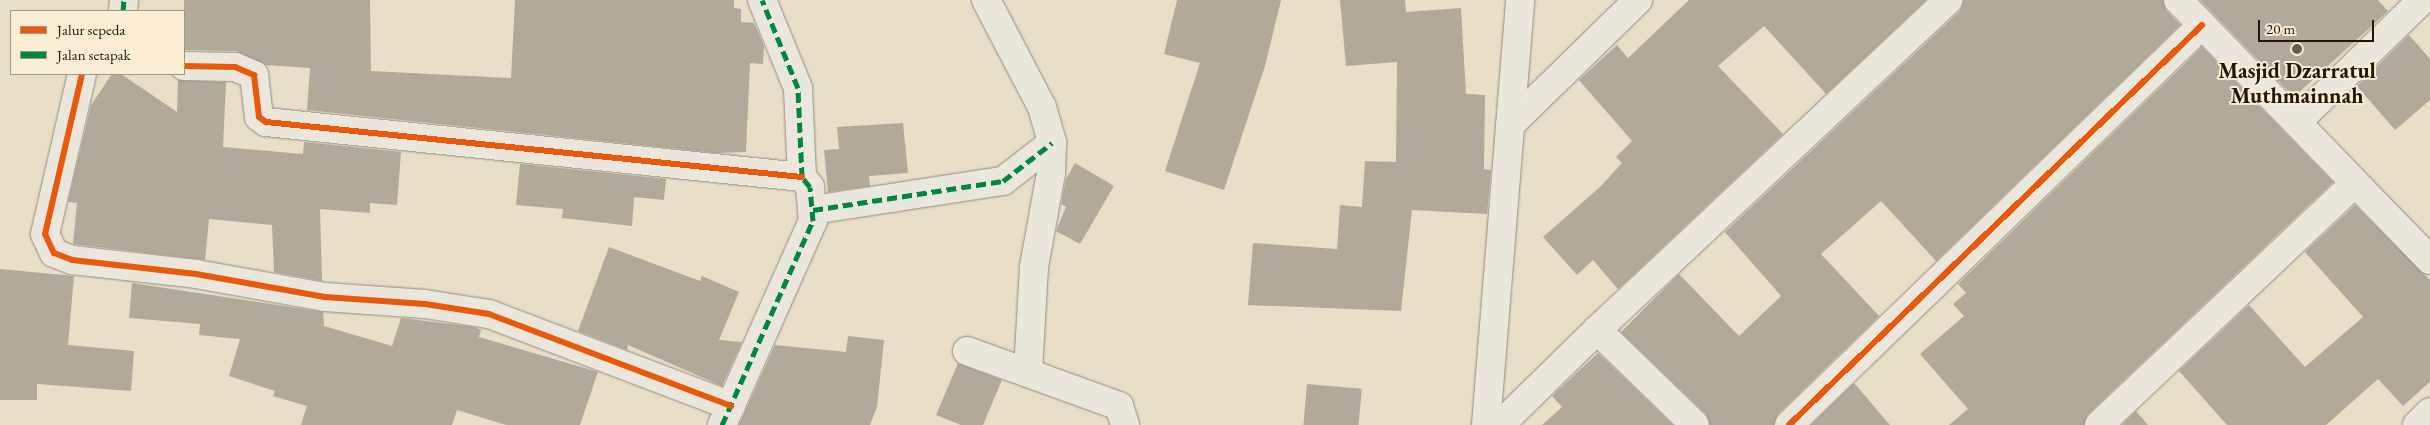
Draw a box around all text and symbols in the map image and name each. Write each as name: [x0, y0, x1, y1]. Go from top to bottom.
legend: [10, 10, 185, 75]
scale bar: [2260, 10, 2376, 42]
text: 20 m: [2266, 19, 2295, 38]
text: Jalur sepeda: [57, 20, 125, 39]
marker: Masjid Dzarratul Muthmainnah: [2291, 43, 2303, 55]
text: Jalan setapak: [57, 45, 131, 64]
place label: Masjid Dzarratul Muthmainnah: [2218, 57, 2376, 108]

